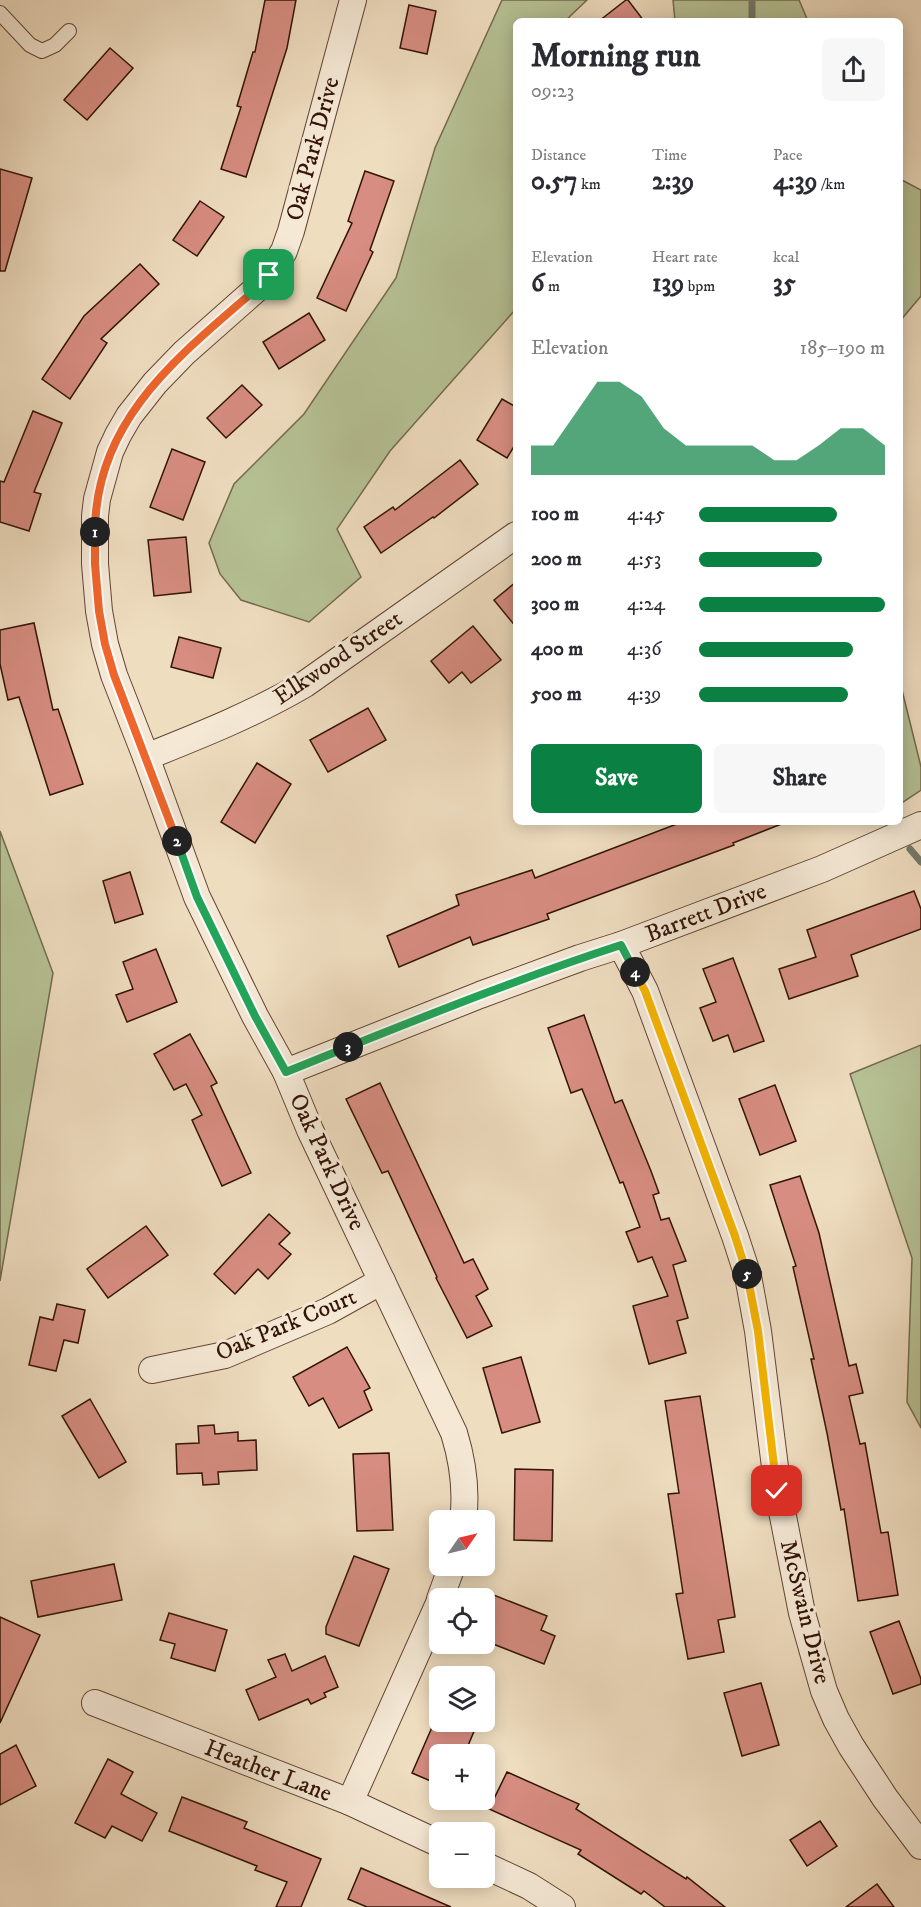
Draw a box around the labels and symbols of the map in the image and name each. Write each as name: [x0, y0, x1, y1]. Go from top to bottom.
street label: Oak Park Drive: [279, 74, 347, 224]
pin: [243, 249, 294, 300]
pin: 1: [80, 517, 110, 547]
street label: Elkwood Street: [268, 604, 408, 712]
pin: 2: [162, 826, 192, 856]
street label: Barrett Drive: [641, 876, 771, 950]
pin: 4: [620, 957, 650, 987]
pin: 3: [333, 1032, 363, 1062]
street label: Oak Park Drive: [282, 1089, 372, 1235]
pin: 5: [732, 1259, 762, 1289]
street label: Oak Park Court: [211, 1282, 361, 1368]
pin: [751, 1465, 802, 1516]
north arrow: [429, 1510, 495, 1576]
street label: McSwain Drive: [773, 1537, 837, 1687]
street label: Heather Lane: [200, 1733, 336, 1809]

